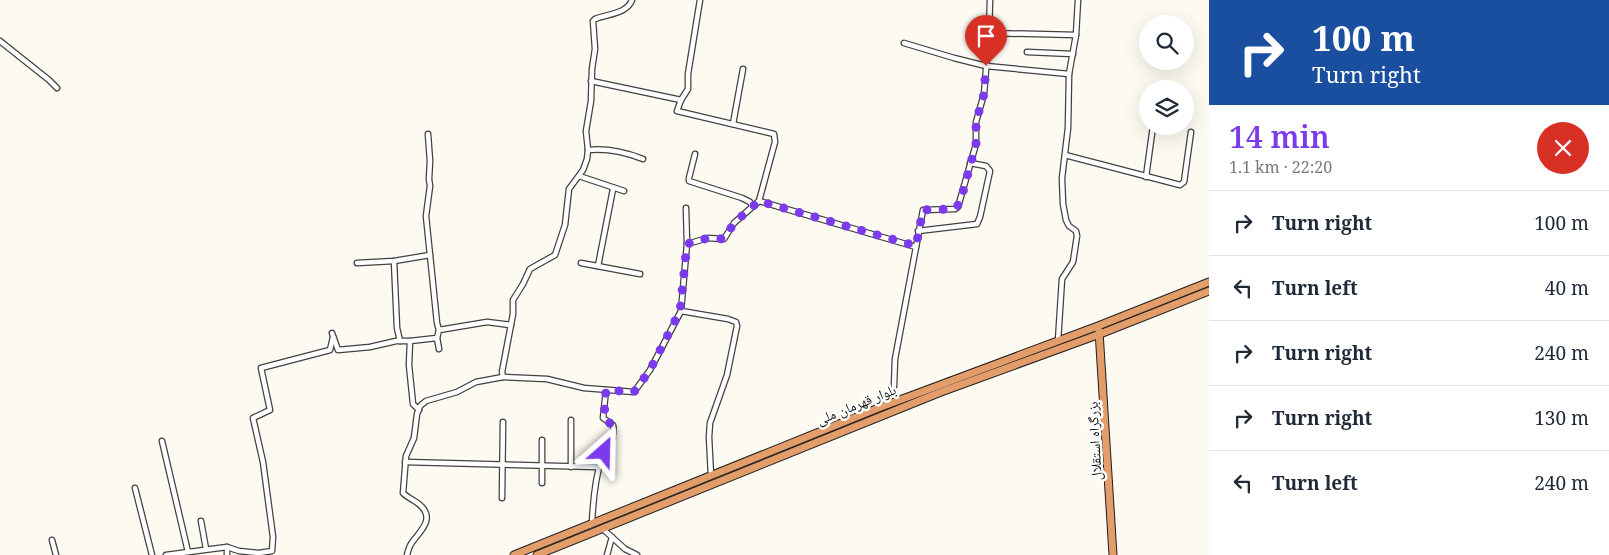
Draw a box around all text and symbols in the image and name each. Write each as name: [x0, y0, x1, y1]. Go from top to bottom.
text: 100 m: [1312, 14, 1415, 61]
pin: [965, 15, 1007, 66]
map controls: [1139, 15, 1194, 135]
button: search: [1139, 15, 1194, 70]
icon: right: [1229, 20, 1294, 85]
icon: arrive: [972, 22, 1000, 50]
text: Turn right: [1312, 59, 1421, 89]
button: layers: [1139, 80, 1194, 135]
text: 14 min: [1229, 116, 1330, 157]
button: close: [1537, 122, 1589, 174]
text: 1.1 km · 22:20: [1229, 156, 1332, 178]
icon: right: [1229, 209, 1257, 237]
text: Turn right: [1272, 210, 1372, 236]
text: 100 m: [1534, 210, 1589, 236]
icon: left: [1229, 274, 1257, 302]
text: Turn left: [1272, 275, 1358, 301]
text: 40 m: [1545, 275, 1589, 301]
icon: right: [1229, 339, 1257, 367]
text: Turn right: [1272, 340, 1372, 366]
text: 240 m: [1534, 340, 1589, 366]
street label: بلوار قهرمان ملی: [813, 379, 899, 429]
street label: بزرگراه استقلال: [1082, 401, 1106, 481]
icon: right: [1229, 404, 1257, 432]
text: Turn right: [1272, 405, 1372, 431]
text: 130 m: [1534, 405, 1589, 431]
position arrow: [577, 425, 629, 477]
icon: left: [1229, 469, 1257, 497]
text: Turn left: [1272, 470, 1358, 496]
text: 240 m: [1534, 470, 1589, 496]

